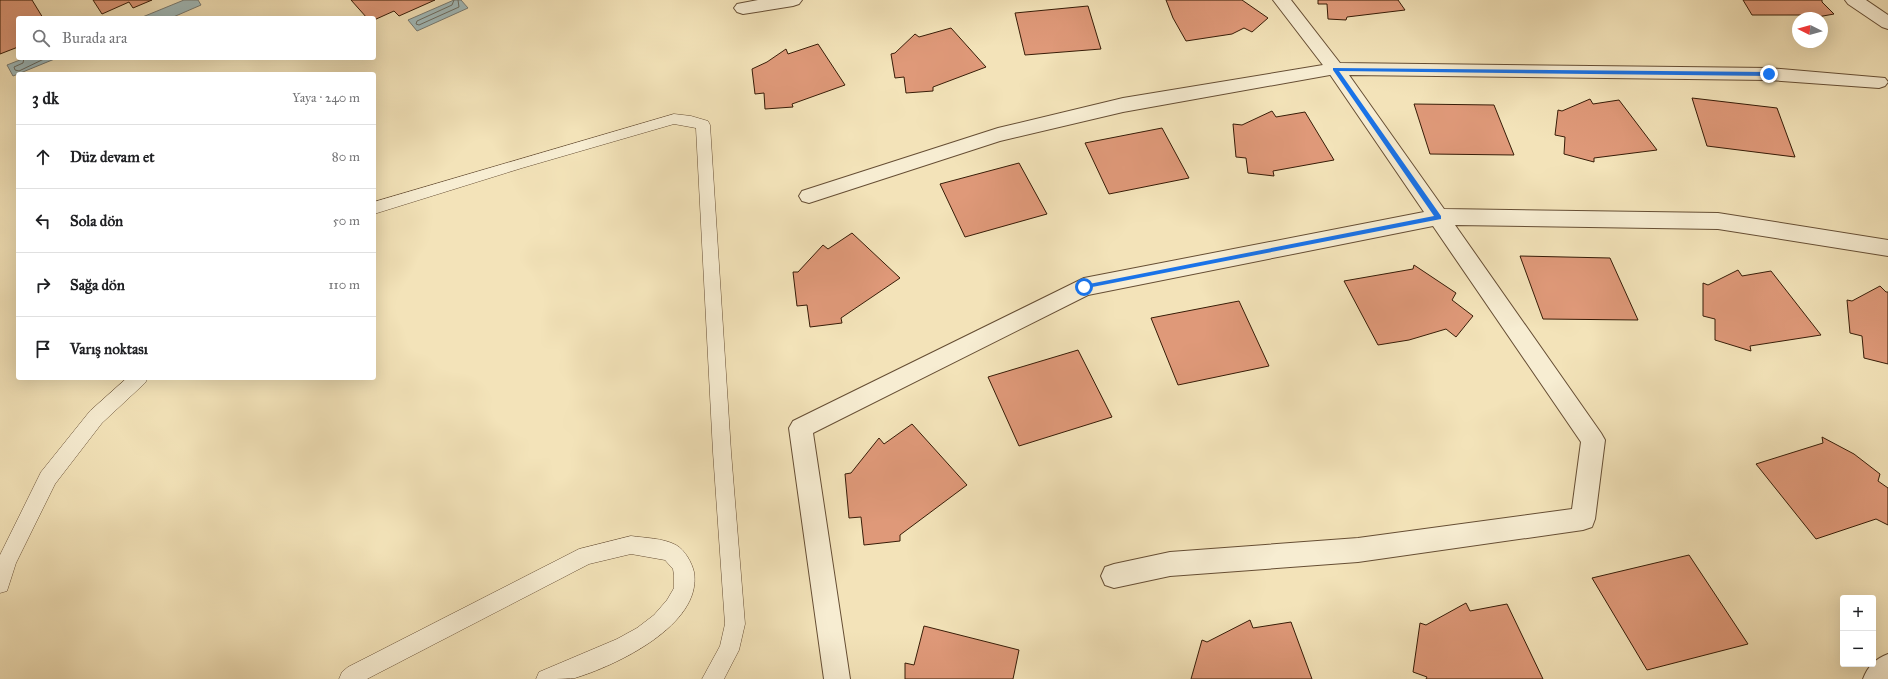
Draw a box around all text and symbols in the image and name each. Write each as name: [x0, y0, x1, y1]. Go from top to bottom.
north arrow: [1792, 12, 1828, 48]
search box: [16, 16, 376, 60]
icon: search: [30, 27, 52, 49]
text: Burada ara: [62, 29, 127, 47]
route end: [1760, 65, 1778, 83]
text: 3 dk: [32, 88, 59, 109]
text: Yaya · 240 m: [292, 90, 360, 106]
icon: ahead: [32, 146, 54, 168]
text: Düz devam et: [70, 148, 155, 166]
text: 80 m: [332, 149, 360, 165]
icon: left: [32, 210, 54, 232]
text: Sola dön: [70, 212, 123, 230]
text: 50 m: [333, 213, 360, 229]
icon: right: [32, 274, 54, 296]
text: Sağa dön: [70, 276, 125, 294]
text: 110 m: [328, 277, 360, 293]
route start: [1075, 278, 1093, 296]
icon: arrive: [32, 338, 54, 360]
text: Varış noktası: [70, 340, 148, 358]
map controls: [1840, 595, 1876, 667]
button: +: [1840, 595, 1876, 631]
button: −: [1840, 631, 1876, 667]

